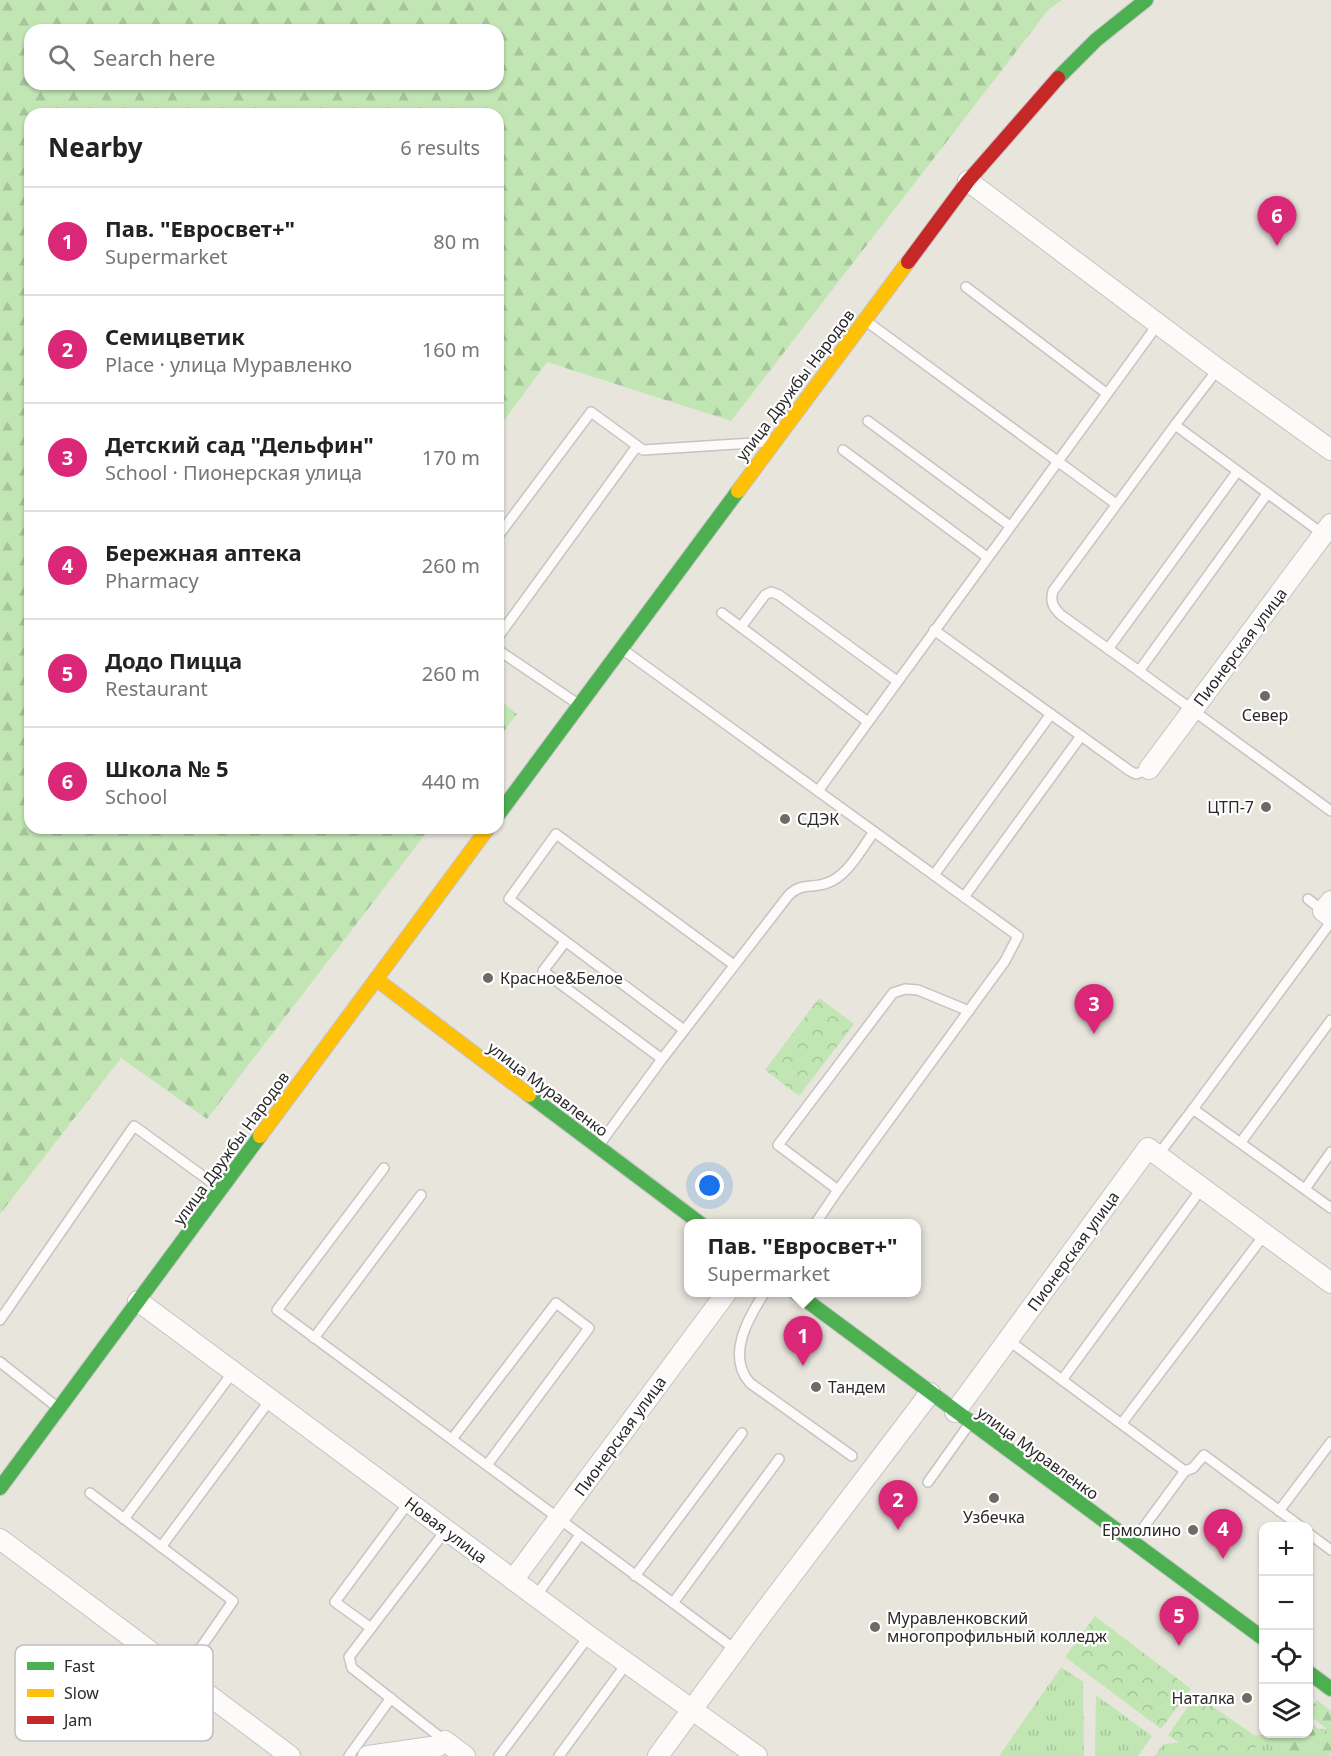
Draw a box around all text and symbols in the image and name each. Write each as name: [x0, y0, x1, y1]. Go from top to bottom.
search box: [24, 24, 504, 90]
icon: search: [45, 41, 78, 74]
text: Search here: [93, 42, 215, 72]
text: Nearby: [48, 129, 143, 165]
text: 6 results: [400, 134, 480, 161]
pin: 6: [1258, 196, 1296, 246]
text: Пав. "Евросвет+": [105, 213, 295, 243]
text: 1: [62, 228, 73, 255]
text: 80 m: [433, 228, 480, 255]
text: Supermarket: [105, 243, 228, 270]
street label: улица Дружбы Народов: [731, 305, 859, 465]
text: Семицветик: [105, 321, 245, 351]
text: 2: [62, 336, 73, 363]
text: 160 m: [422, 336, 480, 363]
text: Place · улица Муравленко: [105, 351, 352, 378]
text: Детский сад "Дельфин": [105, 429, 374, 459]
text: 3: [62, 444, 73, 471]
text: 170 m: [422, 444, 480, 471]
text: School · Пионерская улица: [105, 459, 362, 486]
text: Бережная аптека: [105, 537, 302, 567]
text: 4: [62, 552, 73, 579]
text: 260 m: [422, 552, 480, 579]
text: Pharmacy: [105, 567, 199, 594]
street label: Пионерская улица: [1188, 583, 1292, 711]
text: Додо Пицца: [105, 645, 242, 675]
text: 5: [62, 660, 73, 687]
text: 260 m: [422, 660, 480, 687]
text: Restaurant: [105, 675, 208, 702]
marker: Север: [1258, 689, 1272, 703]
place label: Север: [1242, 704, 1288, 726]
text: Школа № 5: [105, 753, 229, 783]
text: 6: [62, 768, 73, 795]
text: 440 m: [422, 768, 480, 795]
text: School: [105, 783, 167, 810]
place label: ЦТП-7: [1207, 796, 1254, 818]
marker: ЦТП-7: [1259, 800, 1273, 814]
place label: СДЭК: [797, 808, 839, 830]
marker: СДЭК: [778, 812, 792, 826]
place label: Красное&Белое: [500, 967, 623, 989]
marker: Красное&Белое: [481, 971, 495, 985]
pin: 3: [1074, 984, 1114, 1034]
street label: улица Муравленко: [483, 1036, 613, 1142]
street label: улица Дружбы Народов: [168, 1067, 294, 1229]
your location: [695, 1171, 724, 1200]
street label: Пионерская улица: [1022, 1187, 1124, 1315]
popup: [684, 1219, 921, 1297]
text: Пав. "Евросвет+": [707, 1230, 898, 1260]
text: Supermarket: [707, 1260, 830, 1287]
pin: 1: [784, 1316, 822, 1366]
street label: Пионерская улица: [569, 1372, 671, 1500]
place label: Тандем: [828, 1376, 886, 1398]
marker: Тандем: [809, 1380, 823, 1394]
street label: улица Муравленко: [973, 1401, 1103, 1505]
pin: 2: [878, 1480, 918, 1530]
marker: Узбечка: [987, 1491, 1001, 1505]
street label: Новая улица: [400, 1492, 492, 1568]
place label: Узбечка: [963, 1506, 1025, 1528]
pin: 4: [1204, 1510, 1242, 1559]
place label: Ермолино: [1102, 1519, 1181, 1541]
map controls: [1259, 1522, 1313, 1738]
button: +: [1259, 1522, 1313, 1576]
marker: Ермолино: [1186, 1523, 1200, 1537]
button: −: [1259, 1576, 1313, 1630]
pin: 5: [1160, 1596, 1198, 1646]
place label: Муравленковский многопрофильный колледж: [887, 1607, 1108, 1647]
marker: Муравленковский многопрофильный колледж: [868, 1620, 882, 1634]
button: locate: [1259, 1630, 1313, 1684]
legend: [15, 1645, 213, 1741]
text: Fast: [64, 1655, 95, 1677]
text: Slow: [64, 1682, 99, 1704]
button: layers: [1259, 1684, 1313, 1738]
place label: Наталка: [1172, 1687, 1235, 1709]
marker: Наталка: [1240, 1691, 1254, 1705]
text: Jam: [62, 1709, 92, 1731]

